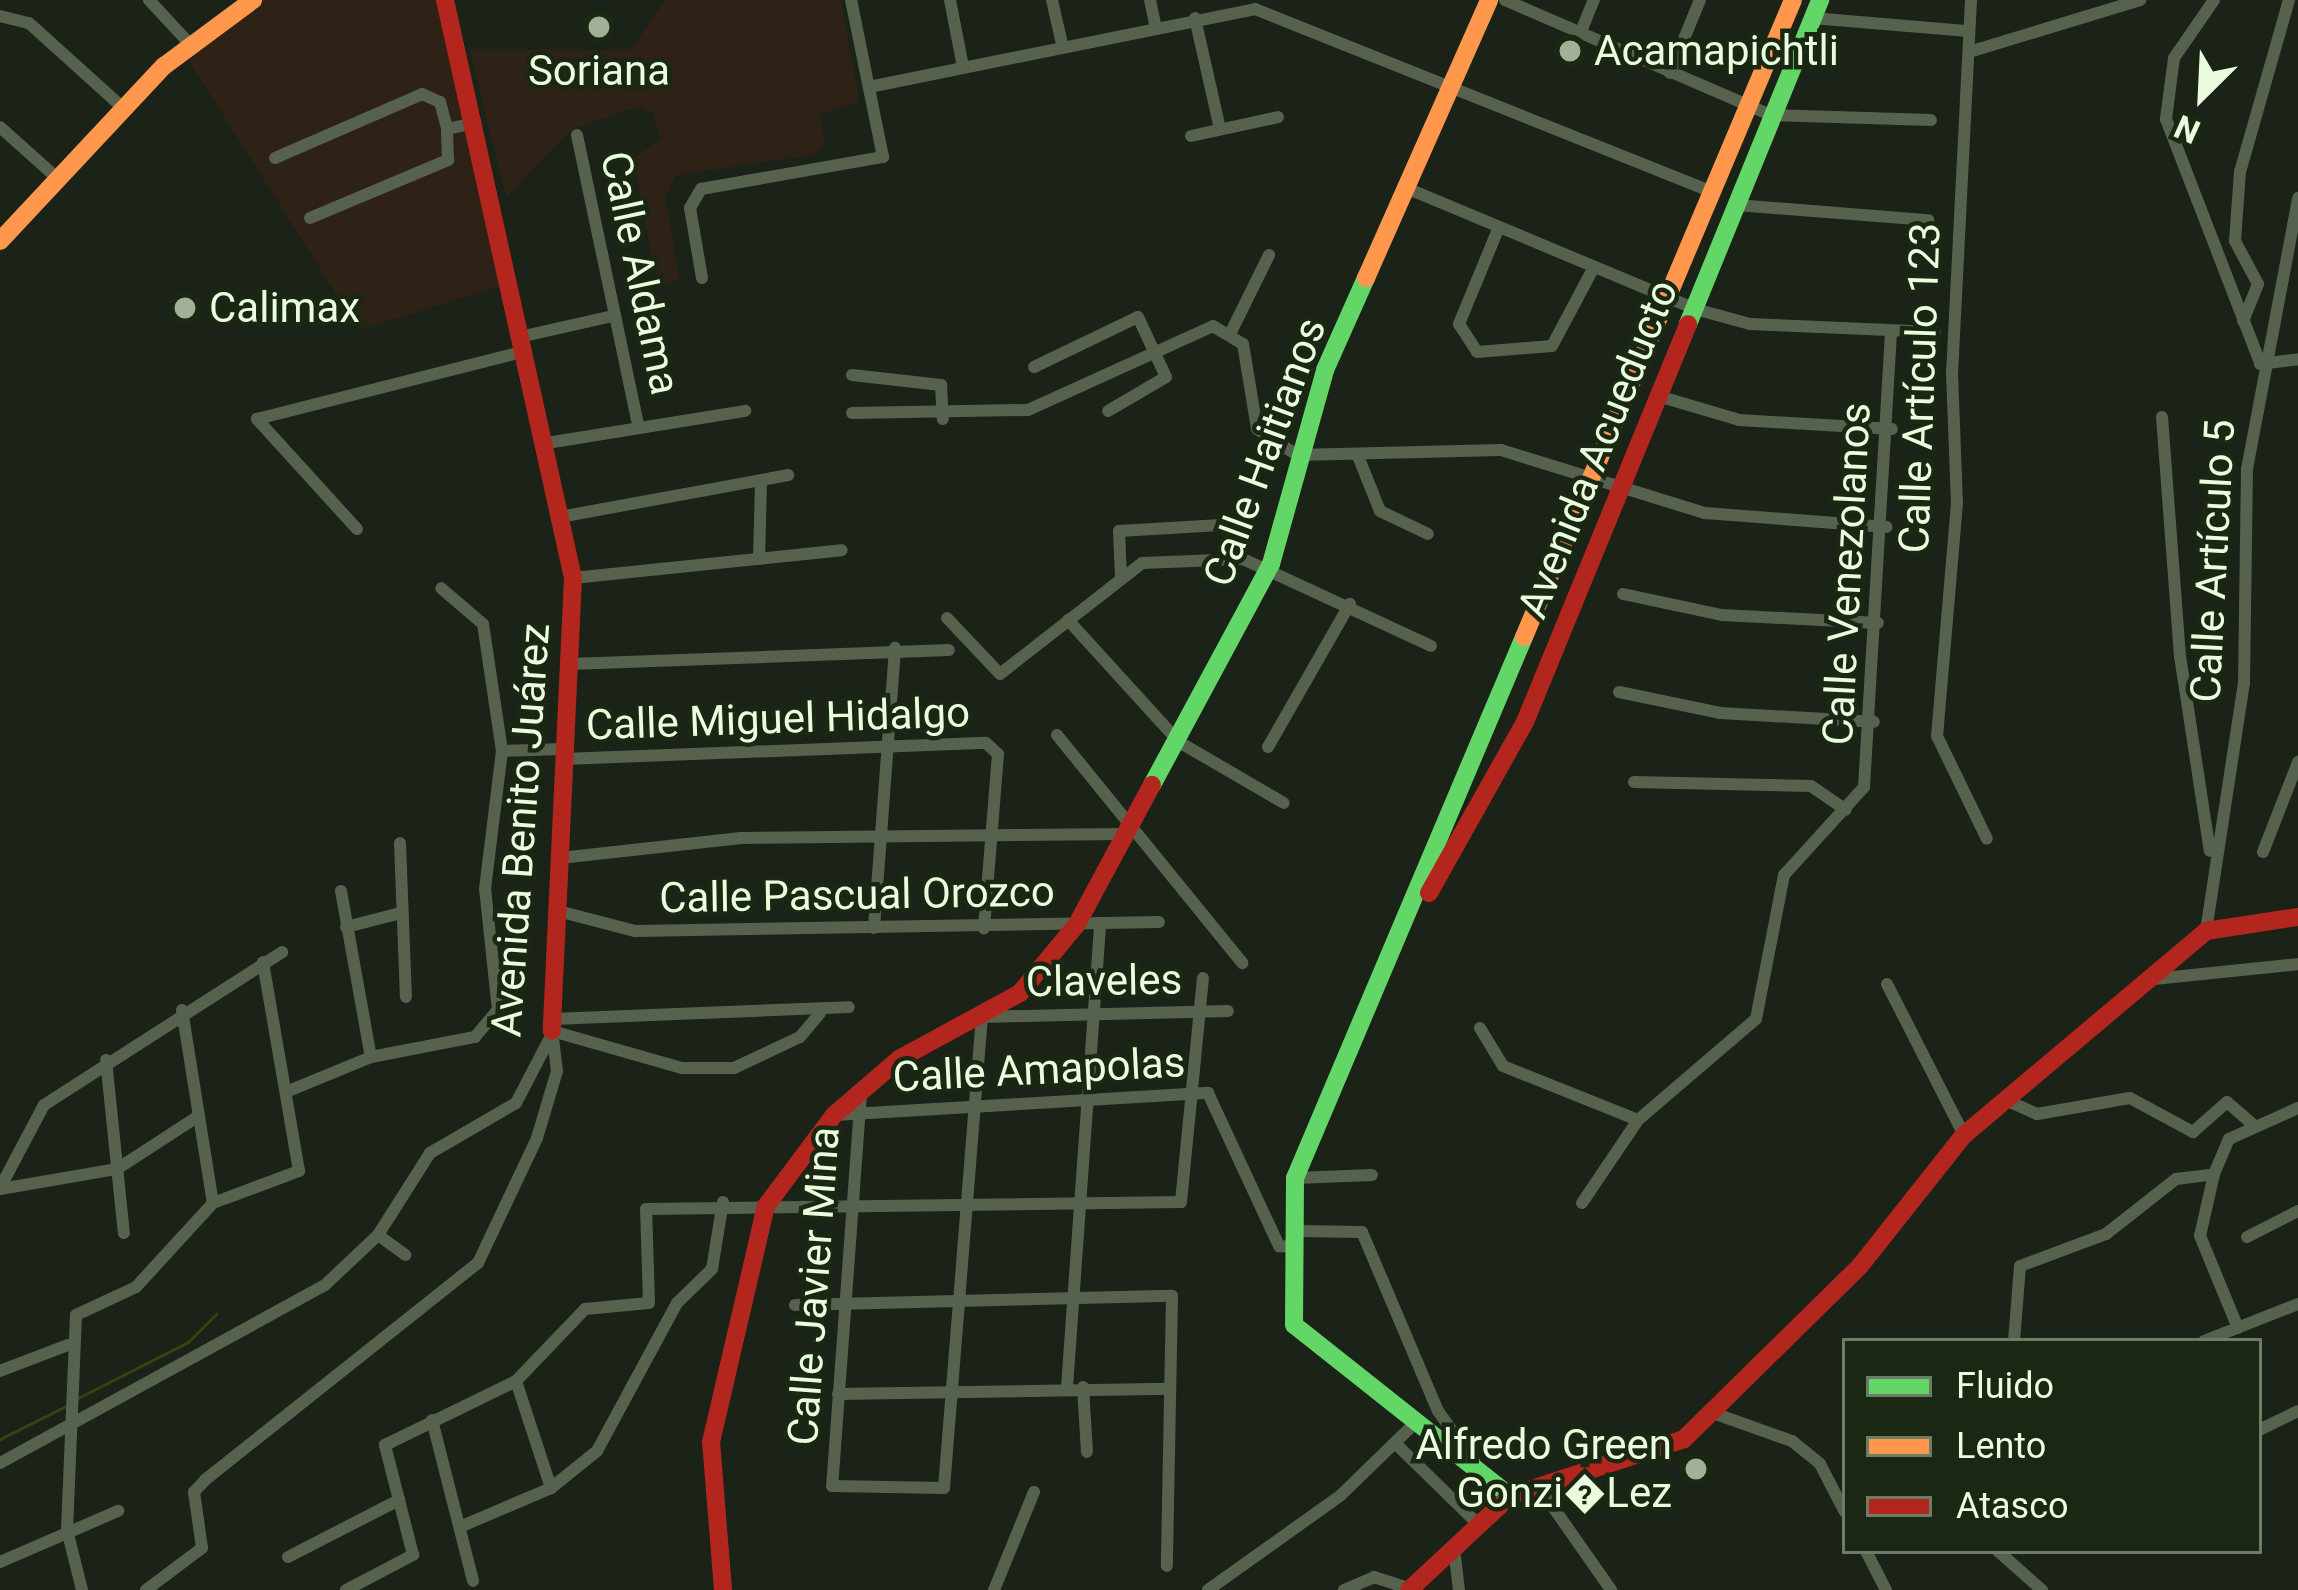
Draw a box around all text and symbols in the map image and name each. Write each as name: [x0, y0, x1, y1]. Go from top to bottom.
marker: Soriana: [586, 14, 612, 40]
place label: Acamapichtli: [1594, 26, 1839, 76]
north arrow: [2142, 36, 2262, 156]
marker: Acamapichtli: [1557, 38, 1583, 64]
place label: Soriana: [528, 46, 670, 96]
text: N: [2169, 107, 2206, 152]
street label: Calle Aldama: [590, 147, 690, 399]
street label: Calle Artículo 123: [1889, 222, 1951, 554]
street label: Avenida Acueducto: [1507, 273, 1689, 625]
place label: Calimax: [209, 283, 360, 333]
marker: Calimax: [172, 295, 198, 321]
street label: Calle Haitianos: [1193, 311, 1337, 593]
street label: Calle Venezolanos: [1813, 401, 1881, 747]
street label: Calle Artículo 5: [2180, 418, 2246, 704]
street label: Avenida Benito Juárez: [481, 621, 561, 1039]
street label: Calle Miguel Hidalgo: [585, 687, 971, 751]
street label: Calle Pascual Orozco: [659, 866, 1055, 924]
street label: Claveles: [1025, 954, 1183, 1008]
street label: Calle Amapolas: [892, 1037, 1186, 1103]
street label: Calle Javier Mina: [778, 1125, 850, 1447]
legend: [1842, 1338, 2262, 1554]
text: Fluido: [1956, 1365, 2054, 1407]
place label: Alfredo Green Gonzi�Lez: [1415, 1420, 1672, 1518]
text: Lento: [1956, 1425, 2046, 1467]
marker: Alfredo Green Gonzi�Lez: [1683, 1456, 1709, 1482]
text: Atasco: [1956, 1485, 2069, 1527]

